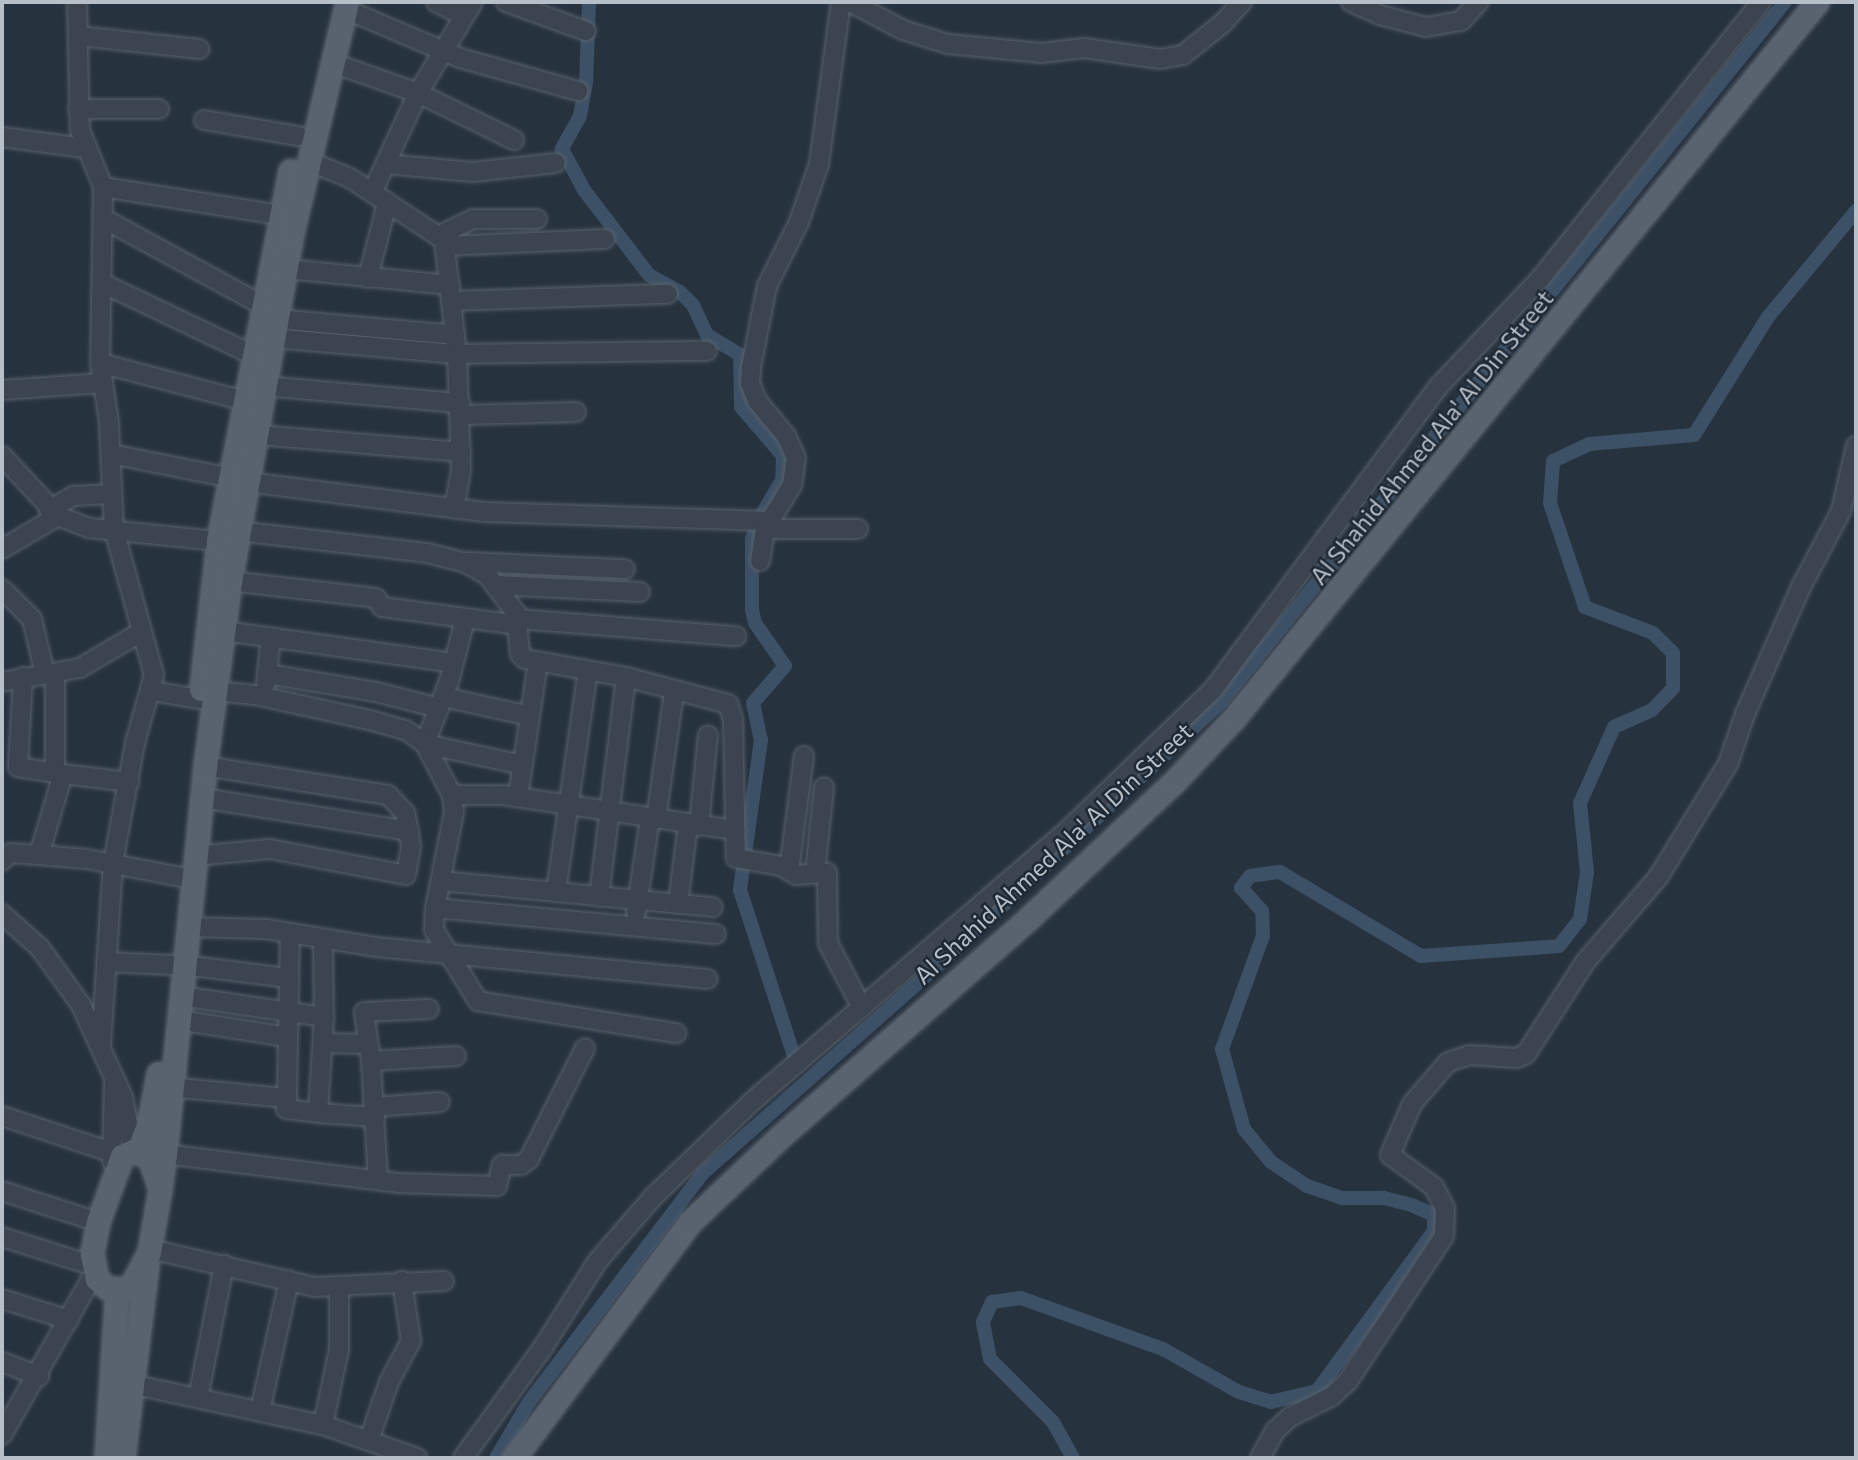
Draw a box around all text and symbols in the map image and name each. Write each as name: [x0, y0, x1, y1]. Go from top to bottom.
street label: Al Shahid Ahmed Ala' Al Din Street: [1303, 284, 1559, 590]
street label: Al Shahid Ahmed Ala' Al Din Street: [908, 716, 1198, 990]

